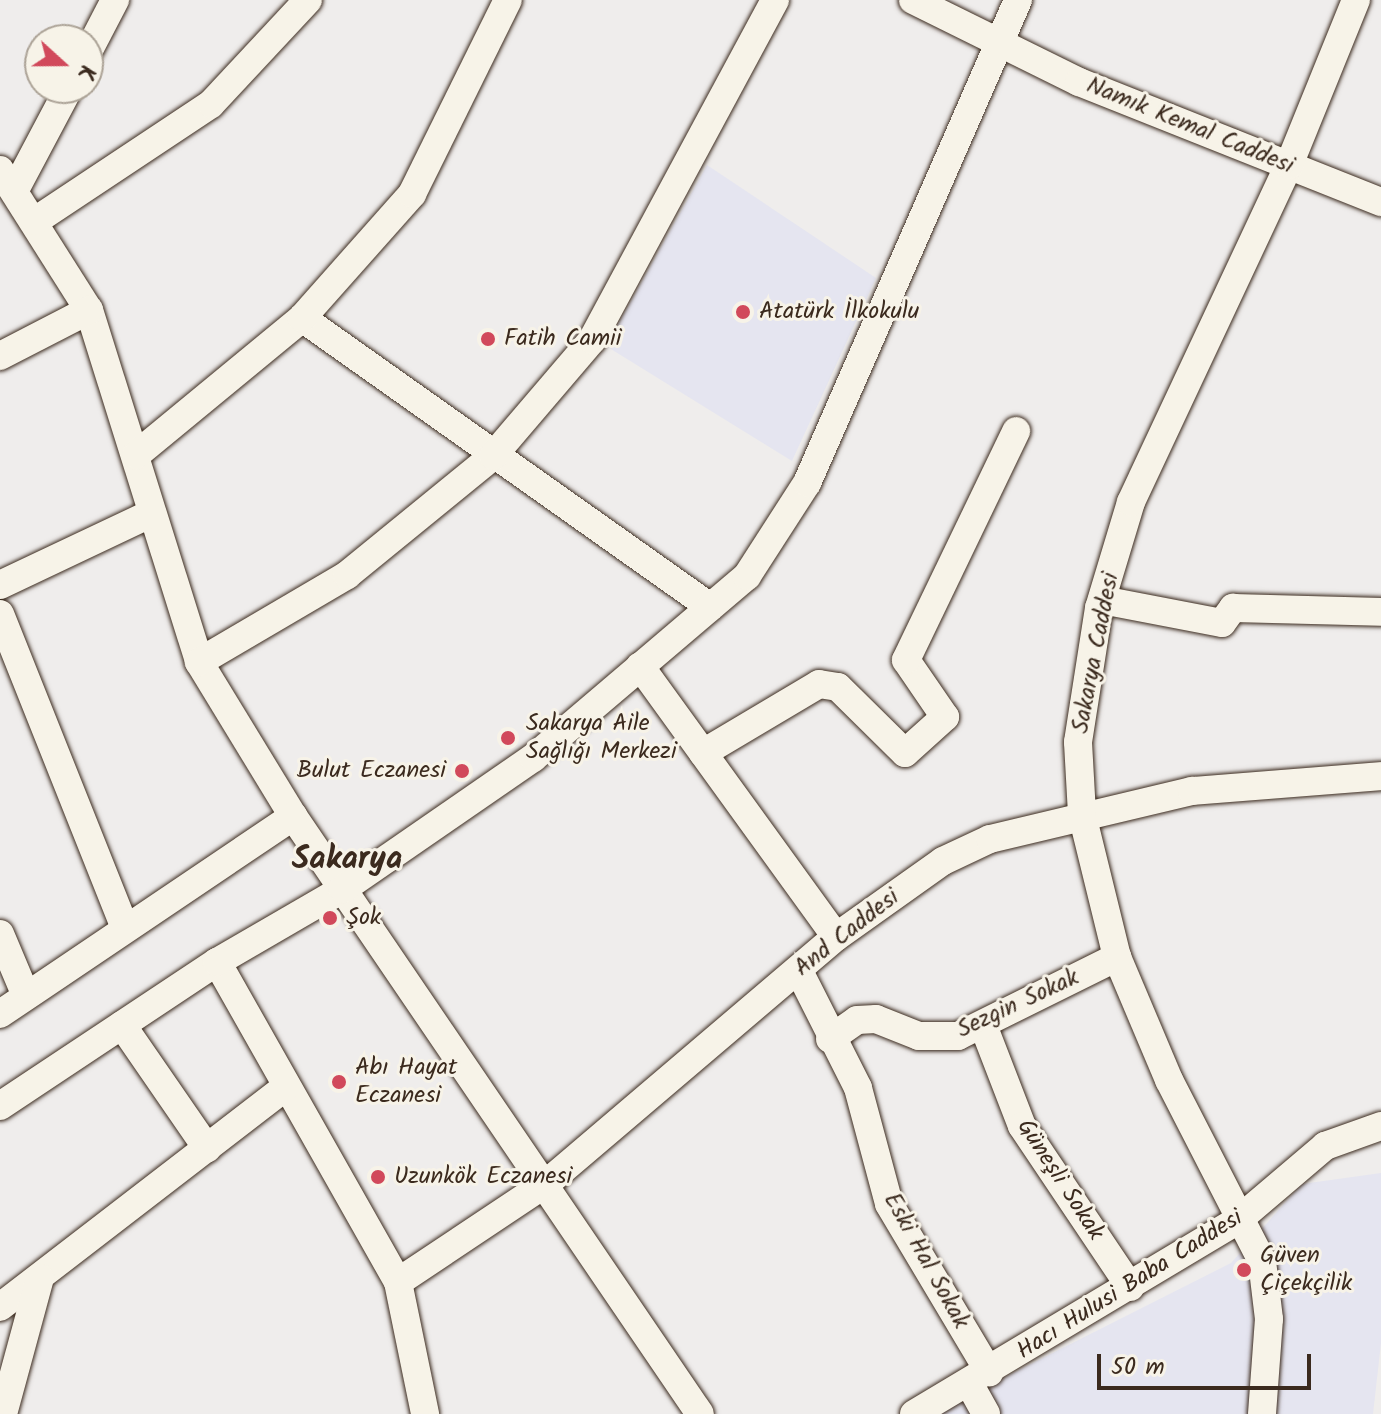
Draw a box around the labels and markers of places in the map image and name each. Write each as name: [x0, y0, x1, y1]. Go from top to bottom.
place label: Atatürk İlkokulu: [759, 298, 919, 326]
marker: Atatürk İlkokulu: [734, 303, 752, 321]
place label: Fatih Camii: [504, 325, 621, 353]
marker: Fatih Camii: [479, 330, 497, 348]
place label: Sakarya Aile Sağlığı Merkezi: [526, 710, 677, 766]
marker: Sakarya Aile Sağlığı Merkezi: [497, 727, 519, 749]
place label: Bulut Eczanesi: [297, 757, 446, 785]
marker: Bulut Eczanesi: [453, 762, 471, 780]
place label: Şok: [346, 904, 381, 932]
marker: Şok: [321, 909, 339, 927]
place label: Abı Hayat Eczanesi: [355, 1054, 457, 1110]
marker: Abı Hayat Eczanesi: [330, 1073, 348, 1091]
place label: Uzunkök Eczanesi: [394, 1163, 572, 1191]
marker: Uzunkök Eczanesi: [369, 1168, 387, 1186]
place label: Güven Çiçekçilik: [1260, 1242, 1352, 1298]
marker: Güven Çiçekçilik: [1235, 1261, 1253, 1279]

